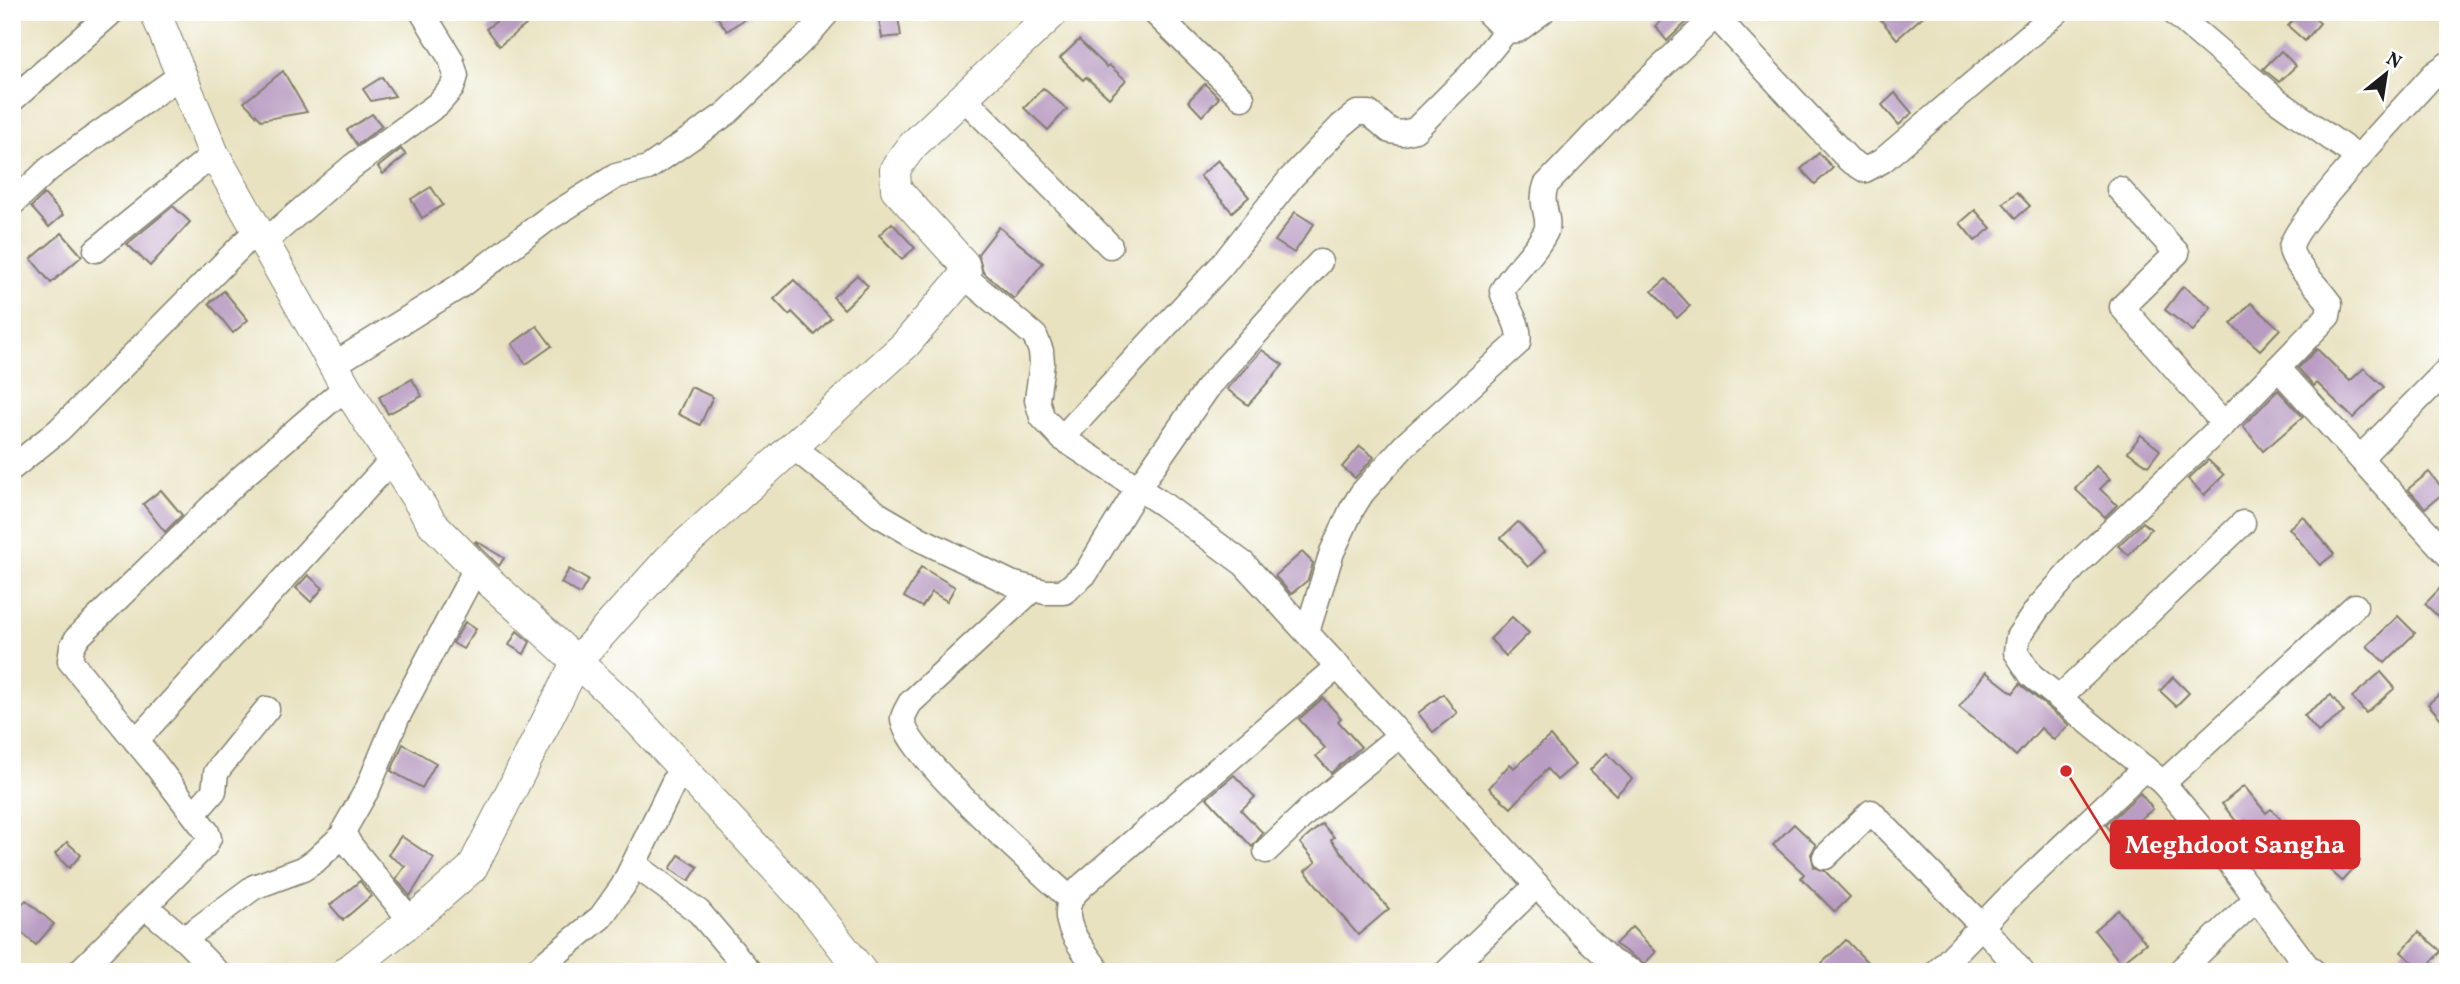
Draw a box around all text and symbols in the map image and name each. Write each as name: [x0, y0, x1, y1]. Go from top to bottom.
north arrow: [2352, 38, 2422, 108]
text: N: [2381, 46, 2406, 76]
callout: Meghdoot Sangha: [2111, 821, 2359, 868]
text: Meghdoot Sangha: [2125, 828, 2345, 864]

